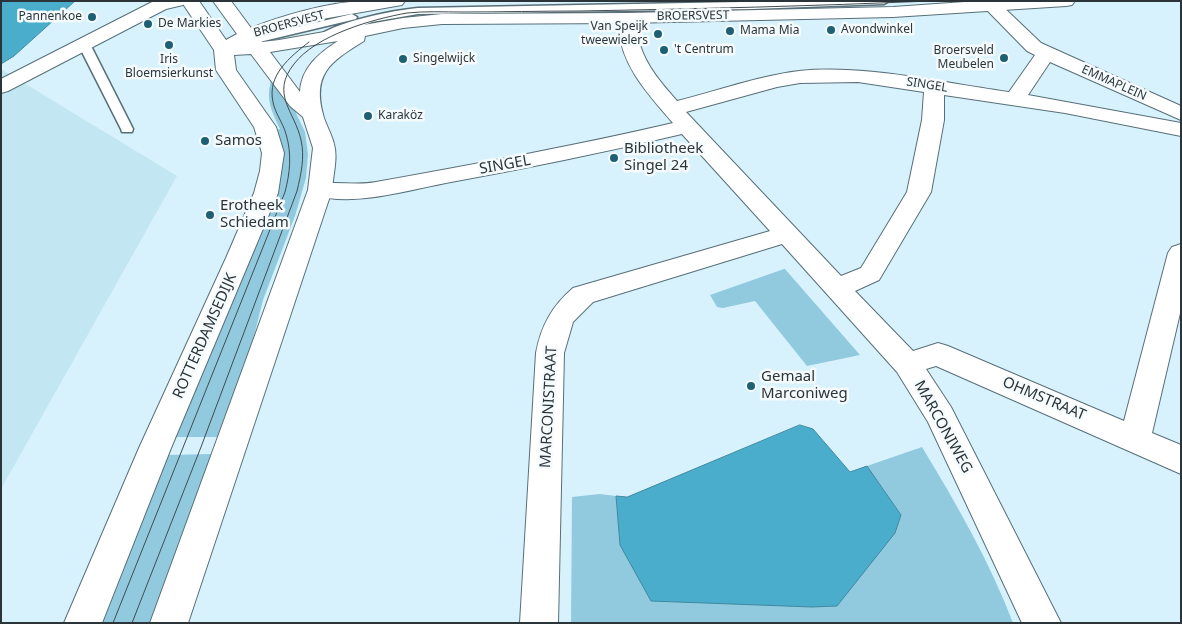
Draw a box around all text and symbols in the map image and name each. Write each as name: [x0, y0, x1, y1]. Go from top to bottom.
street label: BROERSVEST: [252, 8, 326, 40]
street label: BROERSVEST: [657, 8, 729, 24]
place label: Pannenkoe: [19, 10, 82, 24]
marker: Pannenkoe: [86, 11, 98, 23]
place label: De Markies: [158, 17, 221, 31]
marker: De Markies: [142, 18, 154, 30]
place label: Van Speijk tweewielers: [581, 20, 648, 48]
place label: Avondwinkel: [841, 23, 913, 37]
place label: Mama Mia: [740, 24, 799, 38]
marker: Avondwinkel: [825, 24, 837, 36]
marker: Mama Mia: [724, 25, 736, 37]
marker: Van Speijk tweewielers: [652, 28, 664, 40]
marker: Iris Bloemsierkunst: [163, 39, 175, 51]
place label: 't Centrum: [674, 43, 734, 57]
marker: 't Centrum: [658, 44, 670, 56]
place label: Broersveld Meubelen: [933, 44, 994, 72]
place label: Singelwijck: [413, 52, 475, 66]
marker: Broersveld Meubelen: [998, 52, 1010, 64]
place label: Iris Bloemsierkunst: [125, 53, 213, 81]
marker: Singelwijck: [397, 53, 409, 65]
street label: EMMAPLEIN: [1079, 62, 1149, 104]
street label: SINGEL: [905, 75, 949, 95]
place label: Karaköz: [378, 109, 423, 123]
marker: Karaköz: [362, 110, 374, 122]
place label: Samos: [215, 132, 262, 150]
marker: Samos: [199, 135, 211, 147]
place label: Bibliotheek Singel 24: [624, 140, 703, 175]
street label: SINGEL: [478, 152, 532, 178]
marker: Bibliotheek Singel 24: [608, 152, 620, 164]
place label: Erotheek Schiedam: [220, 197, 289, 232]
marker: Erotheek Schiedam: [204, 209, 216, 221]
street label: ROTTERDAMSEDIJK: [169, 271, 241, 401]
street label: MARCONISTRAAT: [537, 345, 561, 469]
place label: Gemaal Marconiweg: [761, 368, 848, 403]
street label: OHMSTRAAT: [1000, 373, 1088, 425]
street label: MARCONIWEG: [910, 378, 976, 476]
marker: Gemaal Marconiweg: [745, 380, 757, 392]

